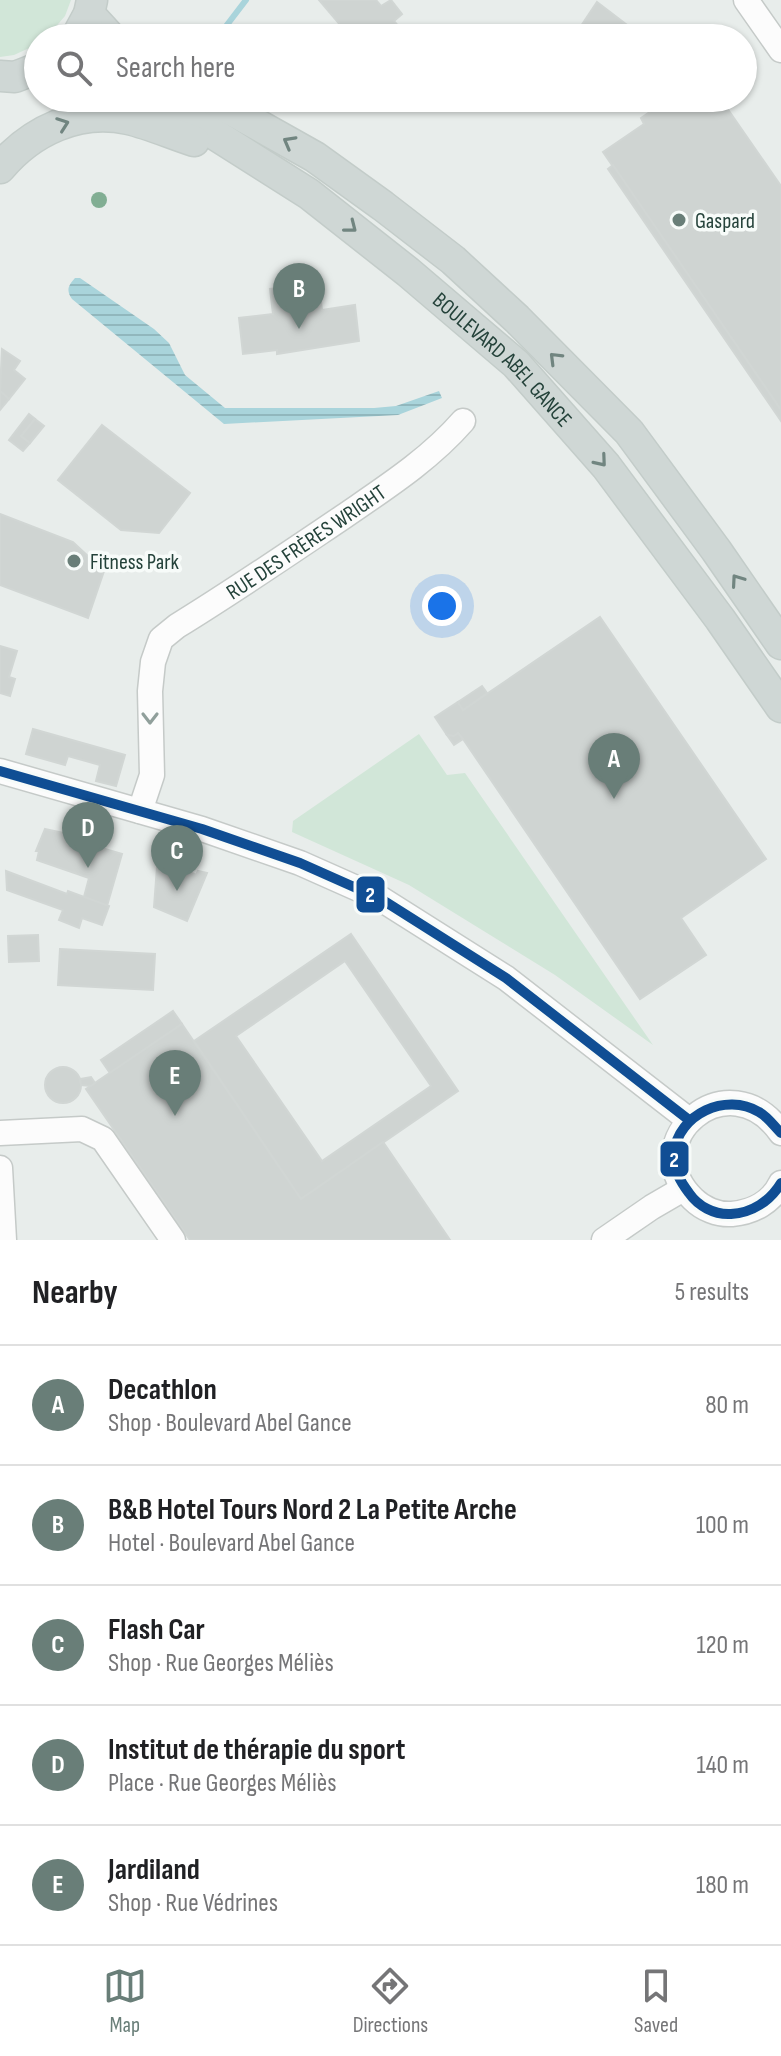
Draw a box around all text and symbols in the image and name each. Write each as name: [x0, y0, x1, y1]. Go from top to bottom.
search box: [24, 24, 757, 112]
icon: search: [52, 46, 96, 90]
text: Search here: [116, 50, 235, 86]
one-way arrow: [55, 118, 69, 134]
one-way arrow: [283, 136, 297, 152]
place label: Gaspard: [695, 208, 755, 235]
marker: Gaspard: [670, 211, 688, 229]
one-way arrow: [342, 217, 357, 231]
pin: B: [273, 263, 325, 329]
street label: BOULEVARD ABEL GANCE: [427, 287, 577, 433]
one-way arrow: [550, 353, 564, 367]
one-way arrow: [591, 452, 606, 466]
street label: RUE DES FRÈRES WRIGHT: [222, 480, 392, 606]
place label: Fitness Park: [90, 549, 180, 576]
marker: Fitness Park: [65, 552, 83, 570]
one-way arrow: [732, 575, 747, 589]
your location: [422, 586, 462, 626]
one-way arrow: [141, 712, 159, 725]
pin: A: [588, 733, 640, 799]
pin: D: [62, 802, 114, 868]
pin: C: [151, 825, 203, 891]
line badge: 2: [355, 875, 386, 914]
text: 2: [365, 882, 375, 909]
pin: E: [149, 1050, 201, 1116]
line badge: 2: [659, 1140, 690, 1178]
text: 2: [669, 1147, 679, 1174]
text: Nearby: [32, 1272, 118, 1313]
text: 5 results: [675, 1277, 749, 1308]
text: Decathlon: [108, 1372, 217, 1408]
text: A: [52, 1390, 64, 1421]
text: 80 m: [705, 1390, 749, 1421]
text: Shop · Boulevard Abel Gance: [108, 1408, 352, 1439]
text: B&B Hotel Tours Nord 2 La Petite Arche: [108, 1492, 517, 1528]
text: B: [52, 1510, 64, 1541]
text: 100 m: [696, 1510, 749, 1541]
text: Hotel · Boulevard Abel Gance: [108, 1528, 355, 1559]
text: Flash Car: [108, 1612, 205, 1648]
text: C: [51, 1630, 65, 1661]
text: 120 m: [696, 1630, 749, 1661]
text: Shop · Rue Georges Méliès: [108, 1648, 334, 1679]
text: Institut de thérapie du sport: [108, 1732, 405, 1768]
text: D: [51, 1750, 65, 1781]
text: 140 m: [697, 1750, 749, 1781]
text: Place · Rue Georges Méliès: [108, 1768, 337, 1799]
text: Jardiland: [108, 1852, 200, 1888]
text: E: [52, 1870, 64, 1901]
text: 180 m: [696, 1870, 749, 1901]
text: Shop · Rue Védrines: [108, 1888, 278, 1919]
tab: Map: [103, 1964, 147, 2039]
tab: Directions: [353, 1964, 428, 2039]
tab: Saved: [634, 1964, 678, 2039]

